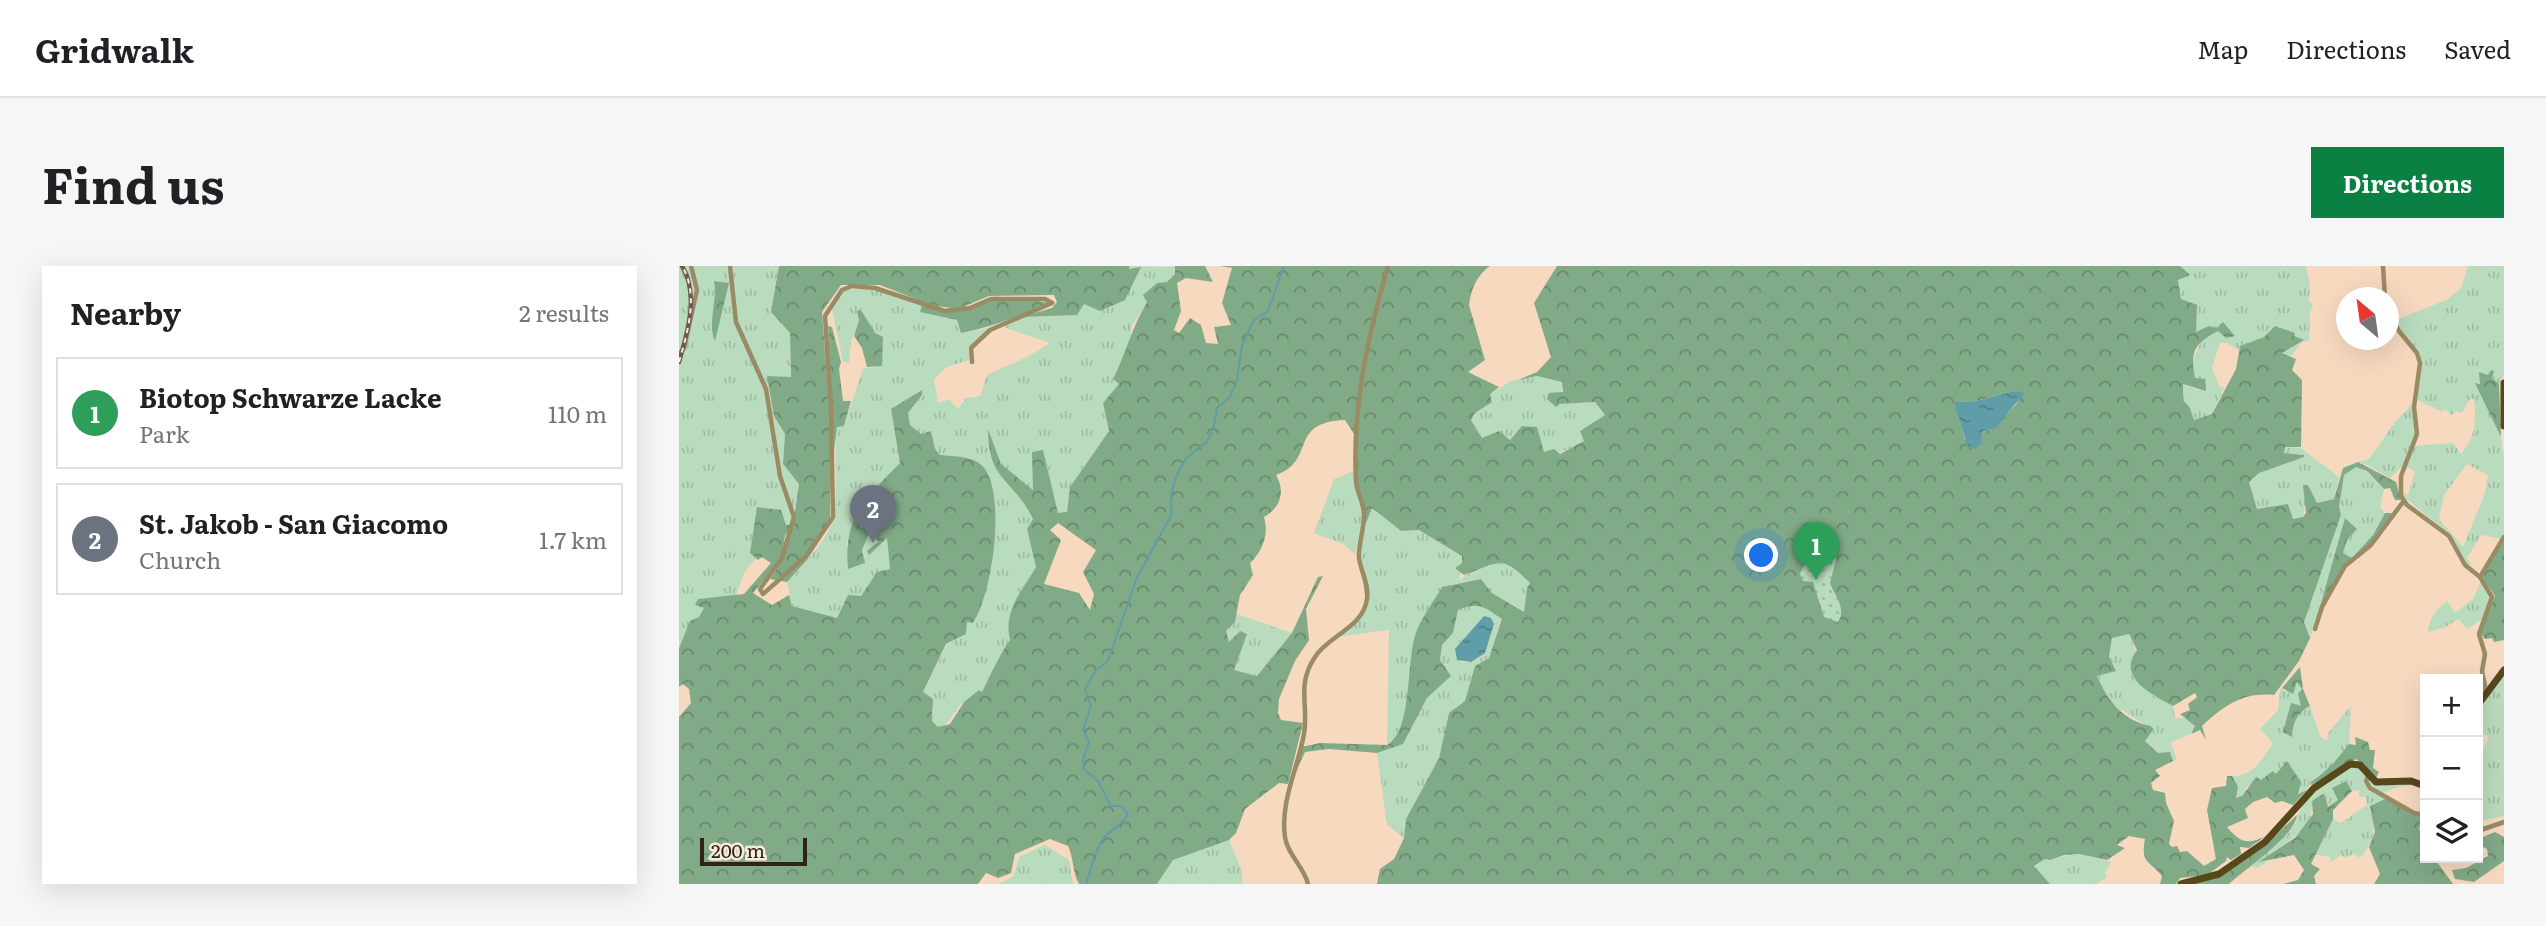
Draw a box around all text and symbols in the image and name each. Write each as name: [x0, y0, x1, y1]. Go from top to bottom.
text: Gridwalk: [35, 24, 194, 73]
text: Map: [2197, 31, 2248, 66]
text: Directions: [2286, 31, 2406, 66]
text: Saved: [2444, 31, 2511, 66]
text: Find us: [42, 146, 225, 219]
button: Directions: [2311, 147, 2504, 218]
north arrow: [2336, 287, 2399, 350]
text: Nearby: [70, 290, 181, 334]
text: 2 results: [519, 295, 609, 329]
text: Biotop Schwarze Lacke: [139, 377, 442, 416]
text: 1: [90, 396, 100, 430]
text: 110 m: [548, 396, 607, 430]
text: Park: [139, 416, 189, 450]
pin: 2: [850, 485, 896, 543]
text: St. Jakob - San Giacomo: [139, 503, 448, 542]
text: 2: [89, 522, 101, 556]
text: 1.7 km: [539, 522, 607, 556]
pin: 1: [1793, 522, 1839, 580]
your location: [1744, 538, 1778, 572]
text: Church: [139, 542, 221, 576]
map controls: [2420, 674, 2483, 863]
button: +: [2420, 674, 2483, 737]
button: −: [2420, 737, 2483, 800]
button: layers: [2420, 800, 2483, 863]
scale bar: [700, 835, 807, 867]
text: 200 m: [711, 836, 765, 864]

